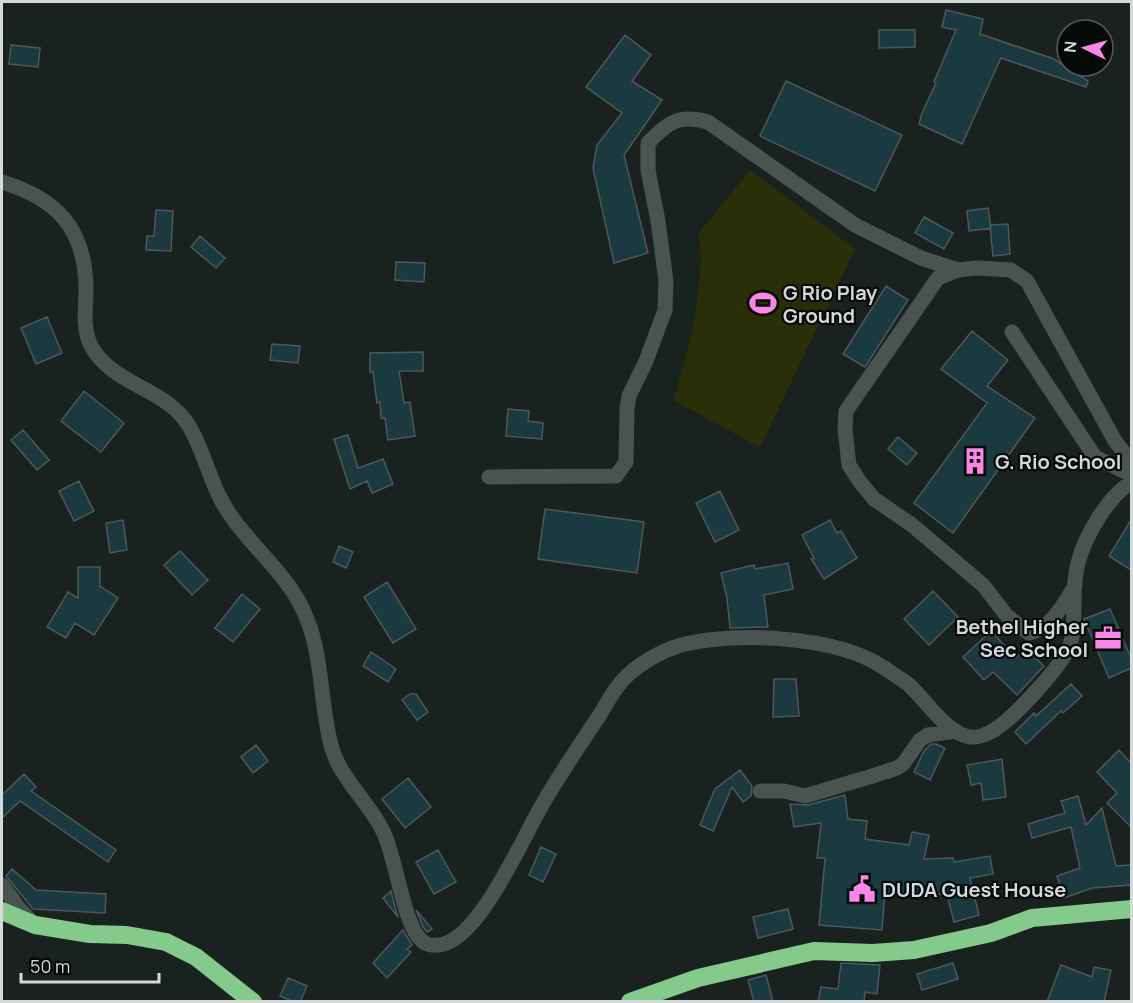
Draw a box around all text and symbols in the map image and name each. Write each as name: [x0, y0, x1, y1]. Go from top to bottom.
north arrow: [1055, 18, 1115, 78]
text: N: [1059, 40, 1082, 53]
place label: G Rio Play Ground: [783, 279, 878, 329]
sports icon: G Rio Play Ground: [748, 288, 778, 318]
building icon: G. Rio School: [960, 446, 990, 476]
place label: G. Rio School: [995, 448, 1121, 475]
place label: Bethel Higher Sec School: [956, 613, 1088, 663]
office icon: Bethel Higher Sec School: [1093, 623, 1123, 653]
public building icon: DUDA Guest House: [847, 874, 877, 904]
place label: DUDA Guest House: [882, 876, 1066, 903]
scale bar: [21, 946, 159, 984]
text: 50 m: [30, 954, 70, 978]

